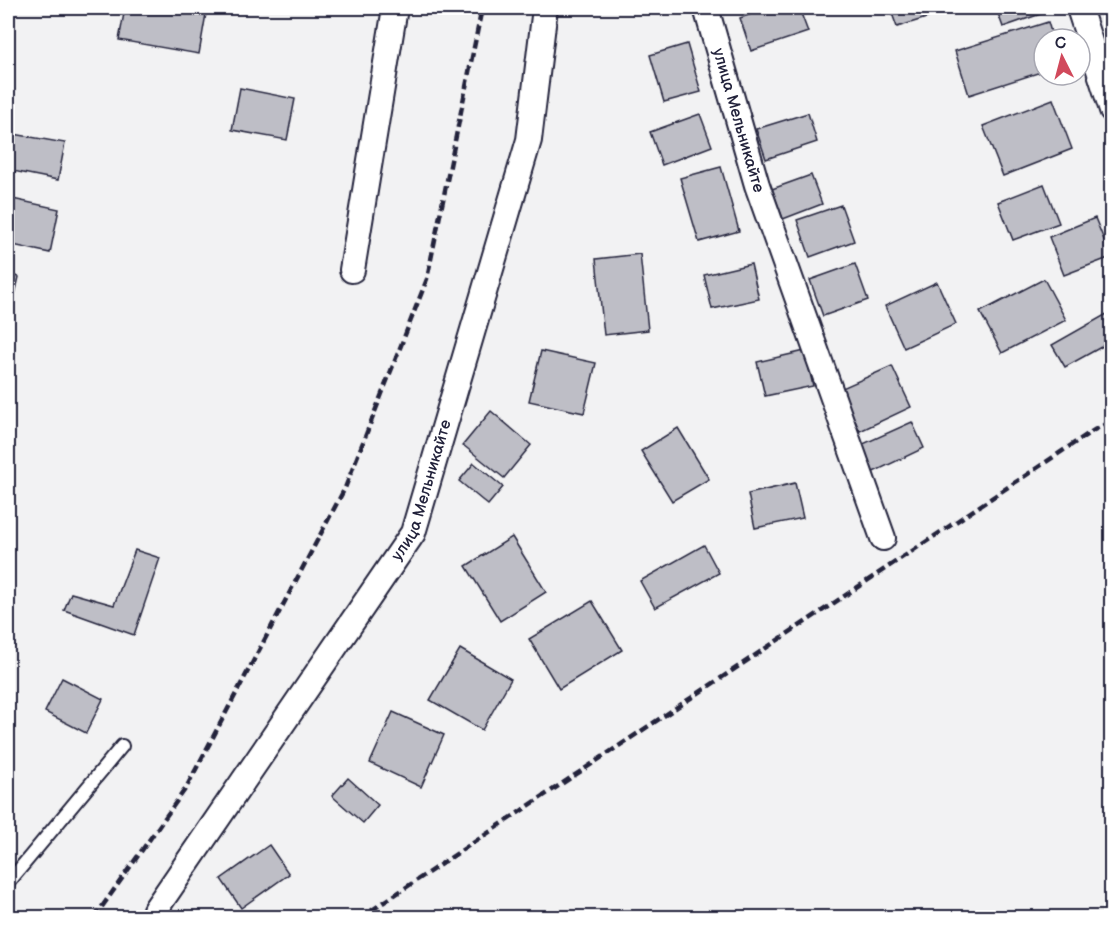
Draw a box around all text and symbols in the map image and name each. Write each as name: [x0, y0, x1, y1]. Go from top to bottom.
north arrow: [1032, 27, 1092, 87]
text: С: [1054, 34, 1067, 54]
street label: улица Мельникайте: [709, 46, 768, 195]
street label: улица Мельникайте: [387, 417, 455, 564]

